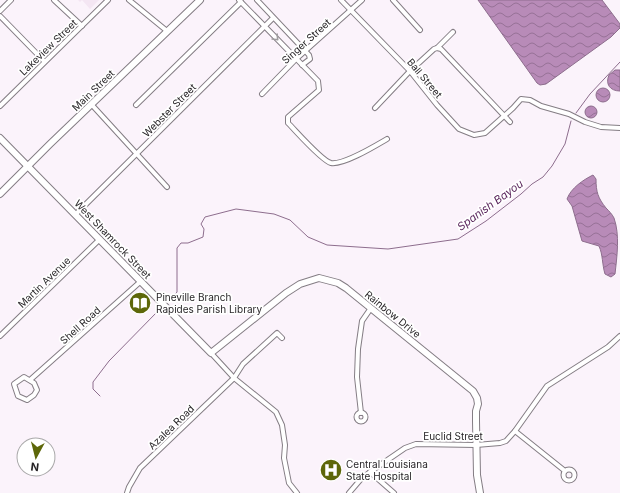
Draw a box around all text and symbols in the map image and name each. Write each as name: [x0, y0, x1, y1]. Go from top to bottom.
street label: Singer Street: [279, 15, 333, 66]
street label: Lakeview Street: [17, 16, 80, 77]
one-way arrow: [271, 33, 279, 41]
street label: Ball Street: [405, 56, 445, 101]
street label: Main Street: [69, 66, 117, 113]
street label: Webster Street: [140, 80, 199, 139]
water label: Spanish Bayou: [454, 176, 526, 234]
street label: West Shamrock Street: [72, 197, 154, 281]
street label: Martin Avenue: [15, 254, 73, 310]
street label: Rainbow Drive: [363, 288, 423, 340]
library icon: Pineville Branch Rapides Parish Library: [127, 290, 153, 316]
place label: Pineville Branch Rapides Parish Library: [156, 291, 262, 315]
street label: Shell Road: [57, 304, 103, 346]
street label: Azalea Road: [146, 402, 196, 452]
street label: Euclid Street: [423, 430, 484, 442]
north arrow: [16, 437, 56, 477]
hospital icon: Central Louisiana State Hospital: [318, 457, 344, 483]
place label: Central Louisiana State Hospital: [346, 458, 428, 482]
text: N: [30, 459, 40, 474]

